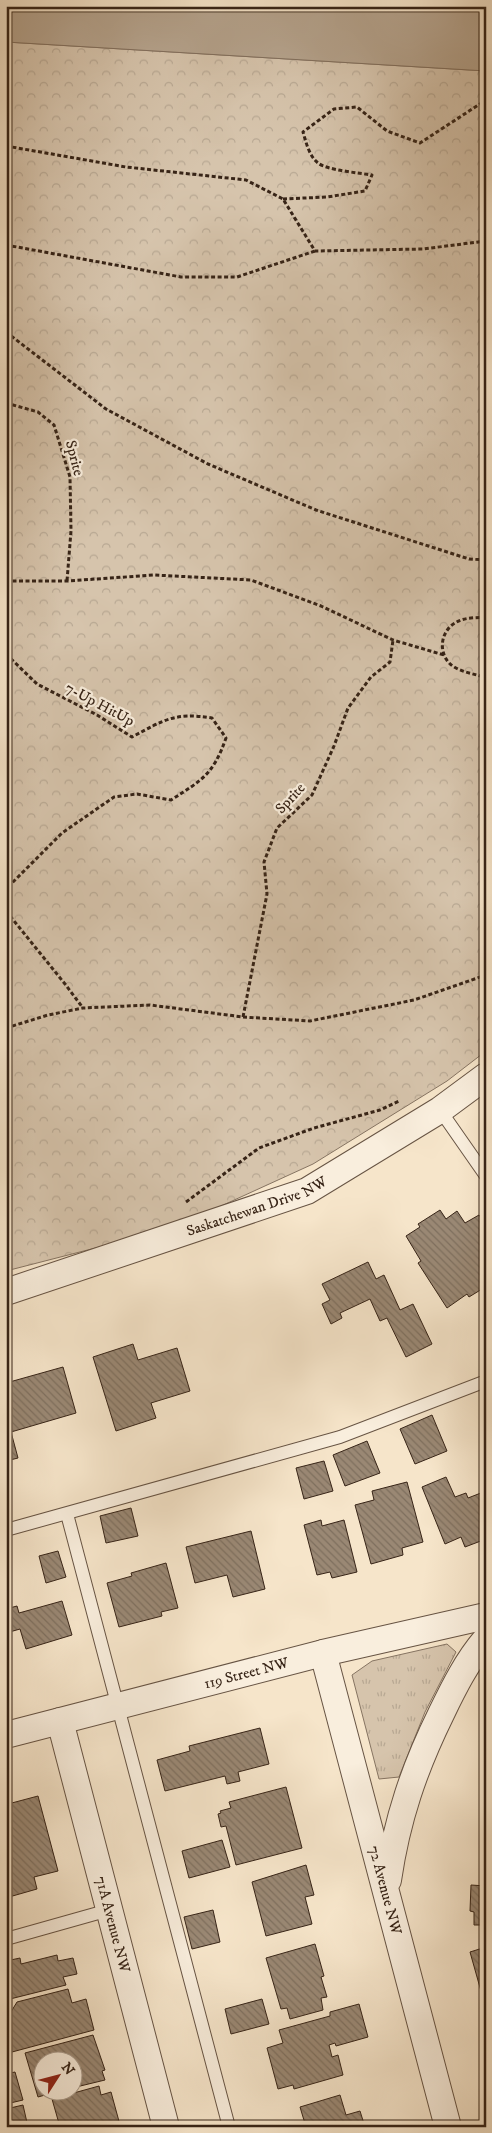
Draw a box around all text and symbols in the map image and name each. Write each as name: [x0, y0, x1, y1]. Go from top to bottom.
street label: Sprite: [61, 438, 88, 478]
street label: 7-Up HitUp: [62, 678, 138, 731]
street label: Sprite: [271, 779, 310, 818]
street label: Saskatchewan Drive NW: [184, 1172, 331, 1241]
street label: 119 Street NW: [202, 1653, 291, 1693]
street label: 72 Avenue NW: [364, 1844, 406, 1937]
street label: 71A Avenue NW: [91, 1874, 134, 1975]
north arrow: [32, 2050, 82, 2100]
text: N: [57, 2059, 79, 2079]

